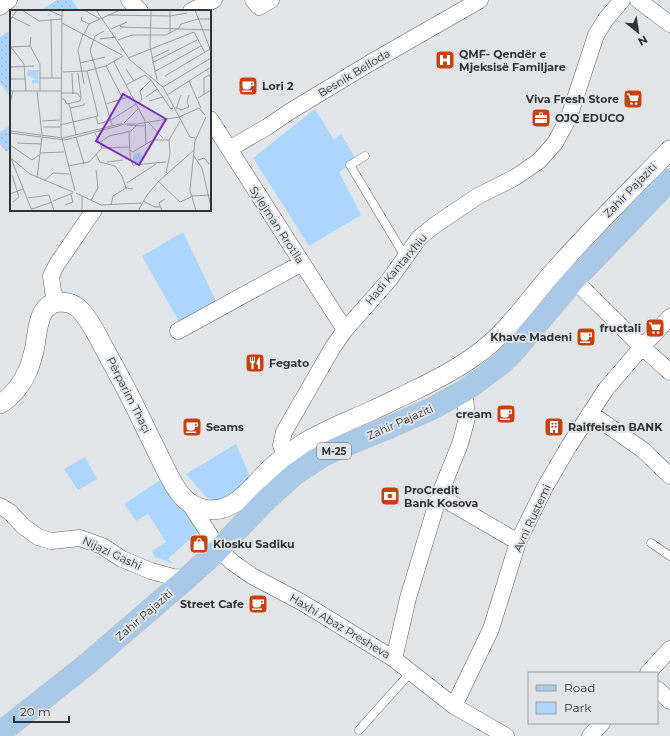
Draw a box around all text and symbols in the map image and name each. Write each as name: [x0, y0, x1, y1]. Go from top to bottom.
inset map: [10, 10, 211, 211]
north arrow: [618, 12, 658, 52]
text: N: [636, 32, 650, 49]
street label: Besnik Belloda: [315, 46, 393, 100]
place label: QMF- Qendër e Mjeksisë Familjare: [459, 47, 566, 74]
hospital icon: QMF- Qendër e Mjeksisë Familjare: [434, 49, 456, 71]
cafe icon: Lori 2: [237, 75, 259, 97]
place label: Lori 2: [262, 79, 294, 93]
supermarket icon: Viva Fresh Store: [622, 88, 644, 110]
place label: Viva Fresh Store: [525, 92, 619, 106]
office icon: OJQ EDUCO: [530, 107, 552, 129]
place label: OJQ EDUCO: [555, 111, 625, 125]
street label: Zahir Pajaziti: [600, 160, 660, 220]
street label: Sylejman Rrotlla: [247, 184, 307, 266]
street label: Hadi Kantarxhiu: [362, 230, 430, 308]
supermarket icon: fructali: [644, 317, 666, 339]
place label: fructali: [600, 321, 641, 335]
cafe icon: Khave Madeni: [575, 326, 597, 348]
place label: Khave Madeni: [490, 330, 572, 344]
restaurant icon: Fegato: [244, 352, 266, 374]
street label: Përparim Thaçi: [104, 354, 154, 436]
place label: Fegato: [269, 356, 309, 370]
street label: Zahir Pajaziti: [365, 401, 435, 443]
cafe icon: cream: [495, 403, 517, 425]
place label: cream: [456, 407, 492, 421]
cafe icon: Seams: [181, 416, 203, 438]
building icon: Raiffeisen BANK: [543, 416, 565, 438]
place label: Seams: [206, 420, 244, 434]
place label: Raiffeisen BANK: [568, 420, 663, 434]
road number: M-25: [317, 443, 351, 459]
street label: Avni Rustemi: [510, 482, 554, 554]
place label: ProCredit Bank Kosova: [404, 483, 478, 510]
bank icon: ProCredit Bank Kosova: [379, 485, 401, 507]
street label: Nijazi Gashi: [80, 533, 144, 573]
shop icon: Kiosku Sadiku: [188, 533, 210, 555]
place label: Kiosku Sadiku: [213, 537, 295, 551]
street label: Zahir Pajaziti: [113, 586, 175, 644]
street label: Haxhi Abaz Presheva: [287, 590, 393, 662]
cafe icon: Street Cafe: [247, 593, 269, 615]
place label: Street Cafe: [180, 597, 244, 611]
legend: [528, 672, 658, 724]
text: Road: [564, 680, 595, 695]
scale bar: [14, 698, 69, 724]
text: Park: [564, 700, 592, 715]
text: 20 m: [20, 704, 51, 719]

